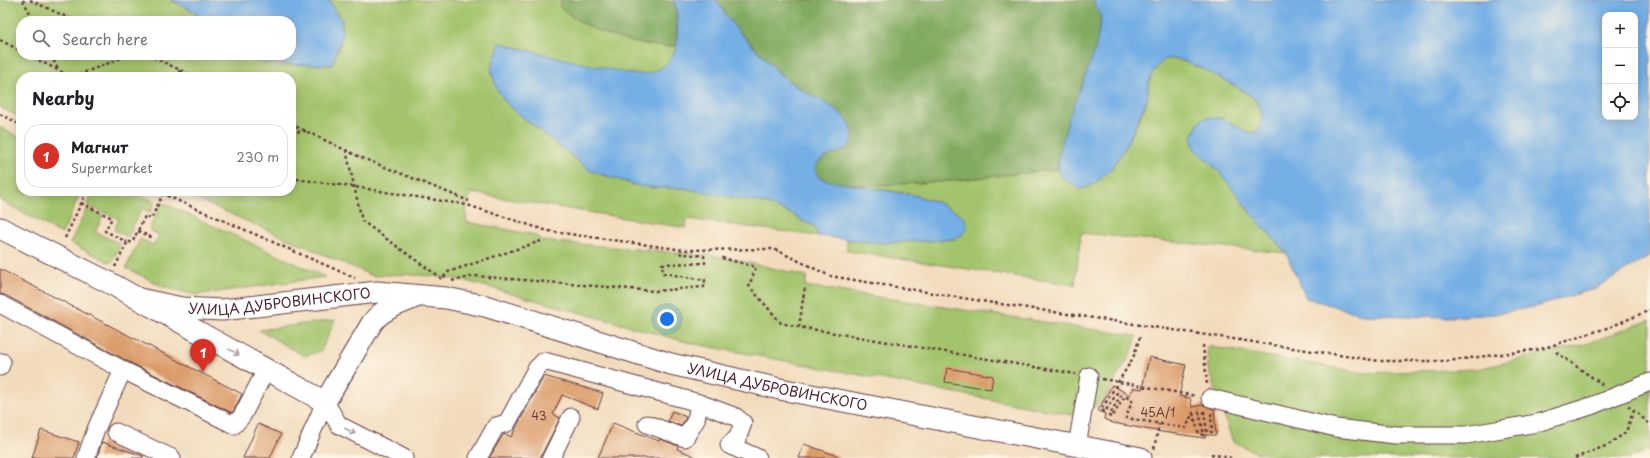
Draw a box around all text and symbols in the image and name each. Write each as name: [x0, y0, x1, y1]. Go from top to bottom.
map controls: [1602, 12, 1638, 120]
button: +: [1602, 12, 1638, 48]
search box: [16, 16, 296, 60]
icon: search: [30, 27, 52, 49]
text: Search here: [62, 27, 148, 50]
button: −: [1602, 48, 1638, 84]
button: locate: [1602, 84, 1638, 120]
text: Nearby: [32, 85, 94, 111]
text: Магнит: [71, 135, 128, 158]
text: 1: [43, 147, 49, 166]
text: 230 m: [237, 147, 279, 166]
text: Supermarket: [71, 158, 153, 177]
street label: УЛИЦА ДУБРОВИНСКОГО: [188, 282, 372, 320]
your location: [657, 309, 677, 329]
pin: 1: [190, 339, 216, 372]
one-way arrow: [228, 348, 240, 356]
street label: УЛИЦА ДУБРОВИНСКОГО: [686, 357, 869, 416]
house number: 45А/1: [1140, 403, 1176, 421]
house number: 43: [531, 406, 547, 424]
one-way arrow: [344, 428, 356, 435]

